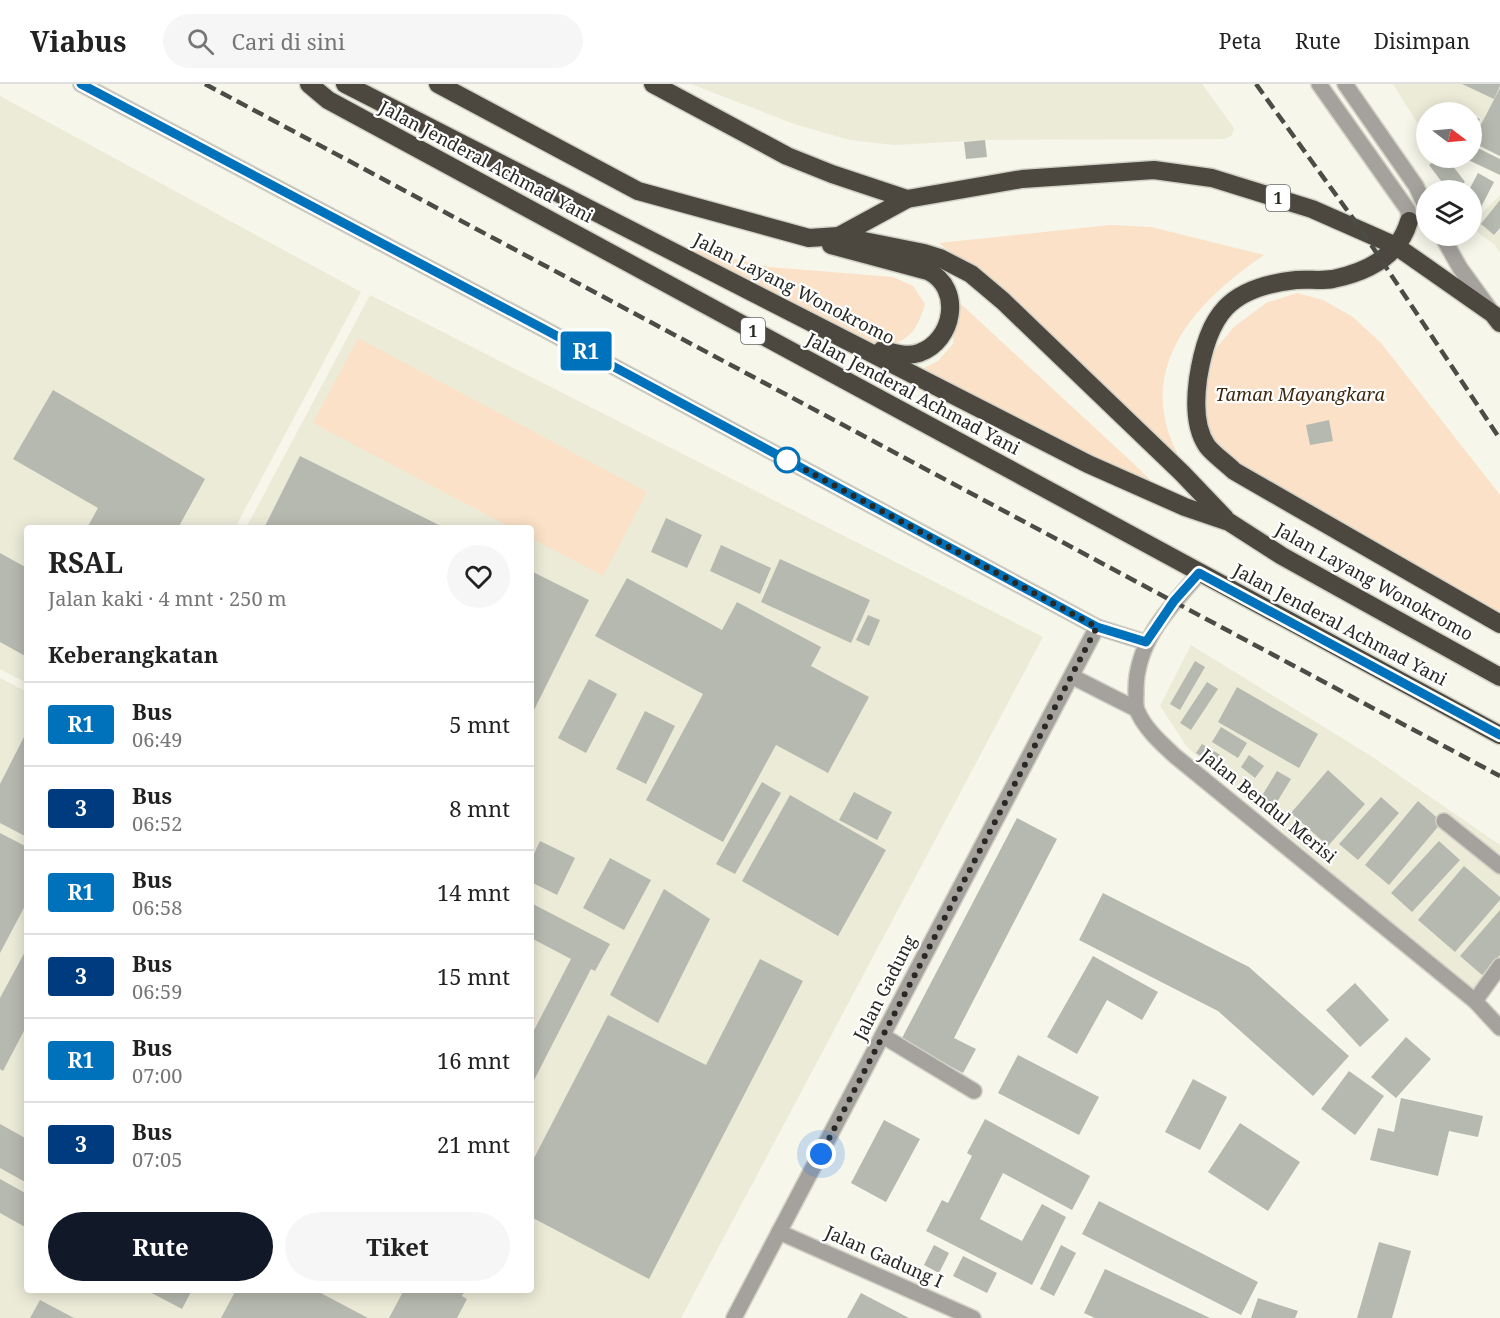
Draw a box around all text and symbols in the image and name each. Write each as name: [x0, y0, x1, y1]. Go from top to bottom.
search box: [163, 14, 583, 68]
text: Viabus: [30, 22, 127, 60]
icon: search: [184, 25, 217, 58]
text: Cari di sini: [232, 26, 345, 56]
text: Peta: [1219, 27, 1262, 55]
text: Rute: [1295, 27, 1341, 55]
text: Disimpan: [1374, 27, 1470, 55]
street label: Jalan Jenderal Achmad Yani: [375, 94, 598, 228]
north arrow: [1416, 102, 1482, 168]
map controls: [1416, 102, 1482, 246]
button: layers: [1416, 180, 1482, 246]
road number: 1: [1266, 185, 1290, 211]
street label: Jalan Layang Wonokromo: [689, 226, 899, 349]
road number: 1: [741, 318, 765, 344]
street label: Jalan Jenderal Achmad Yani: [802, 326, 1025, 460]
line badge: R1: [559, 332, 613, 370]
text: R1: [573, 337, 599, 365]
park label: Taman Mayangkara: [1215, 382, 1385, 406]
unlabelled marker: [774, 447, 800, 473]
street label: Jalan Layang Wonokromo: [1270, 516, 1478, 646]
text: RSAL: [48, 543, 123, 581]
button: heart: [447, 545, 510, 608]
street label: Jalan Jenderal Achmad Yani: [1229, 557, 1452, 691]
text: Jalan kaki · 4 mnt · 250 m: [48, 585, 287, 612]
text: Keberangkatan: [48, 639, 218, 669]
text: Bus: [132, 696, 172, 726]
text: 5 mnt: [449, 709, 510, 739]
text: R1: [68, 710, 94, 738]
text: 06:49: [132, 726, 182, 753]
street label: Jalan Bendul Merisi: [1195, 742, 1342, 868]
text: Bus: [132, 780, 172, 810]
text: 8 mnt: [449, 793, 510, 823]
text: 3: [75, 794, 87, 822]
text: 06:52: [132, 810, 182, 837]
text: Bus: [132, 864, 172, 894]
text: 14 mnt: [437, 877, 510, 907]
text: R1: [68, 878, 94, 906]
text: 06:58: [132, 894, 182, 921]
street label: Jalan Gadung: [847, 930, 921, 1045]
text: Bus: [132, 948, 172, 978]
text: 15 mnt: [437, 961, 510, 991]
text: 3: [75, 962, 87, 990]
text: 06:59: [132, 978, 182, 1005]
text: Bus: [132, 1032, 172, 1062]
text: 16 mnt: [437, 1045, 510, 1075]
text: R1: [68, 1046, 94, 1074]
text: 07:00: [132, 1062, 182, 1089]
text: Bus: [132, 1116, 172, 1146]
text: 21 mnt: [437, 1129, 510, 1159]
text: 3: [75, 1130, 87, 1158]
your location: [806, 1139, 836, 1169]
text: 07:05: [132, 1146, 182, 1173]
button: Rute: [48, 1212, 273, 1281]
button: Tiket: [285, 1212, 510, 1281]
street label: Jalan Gadung I: [821, 1219, 947, 1293]

